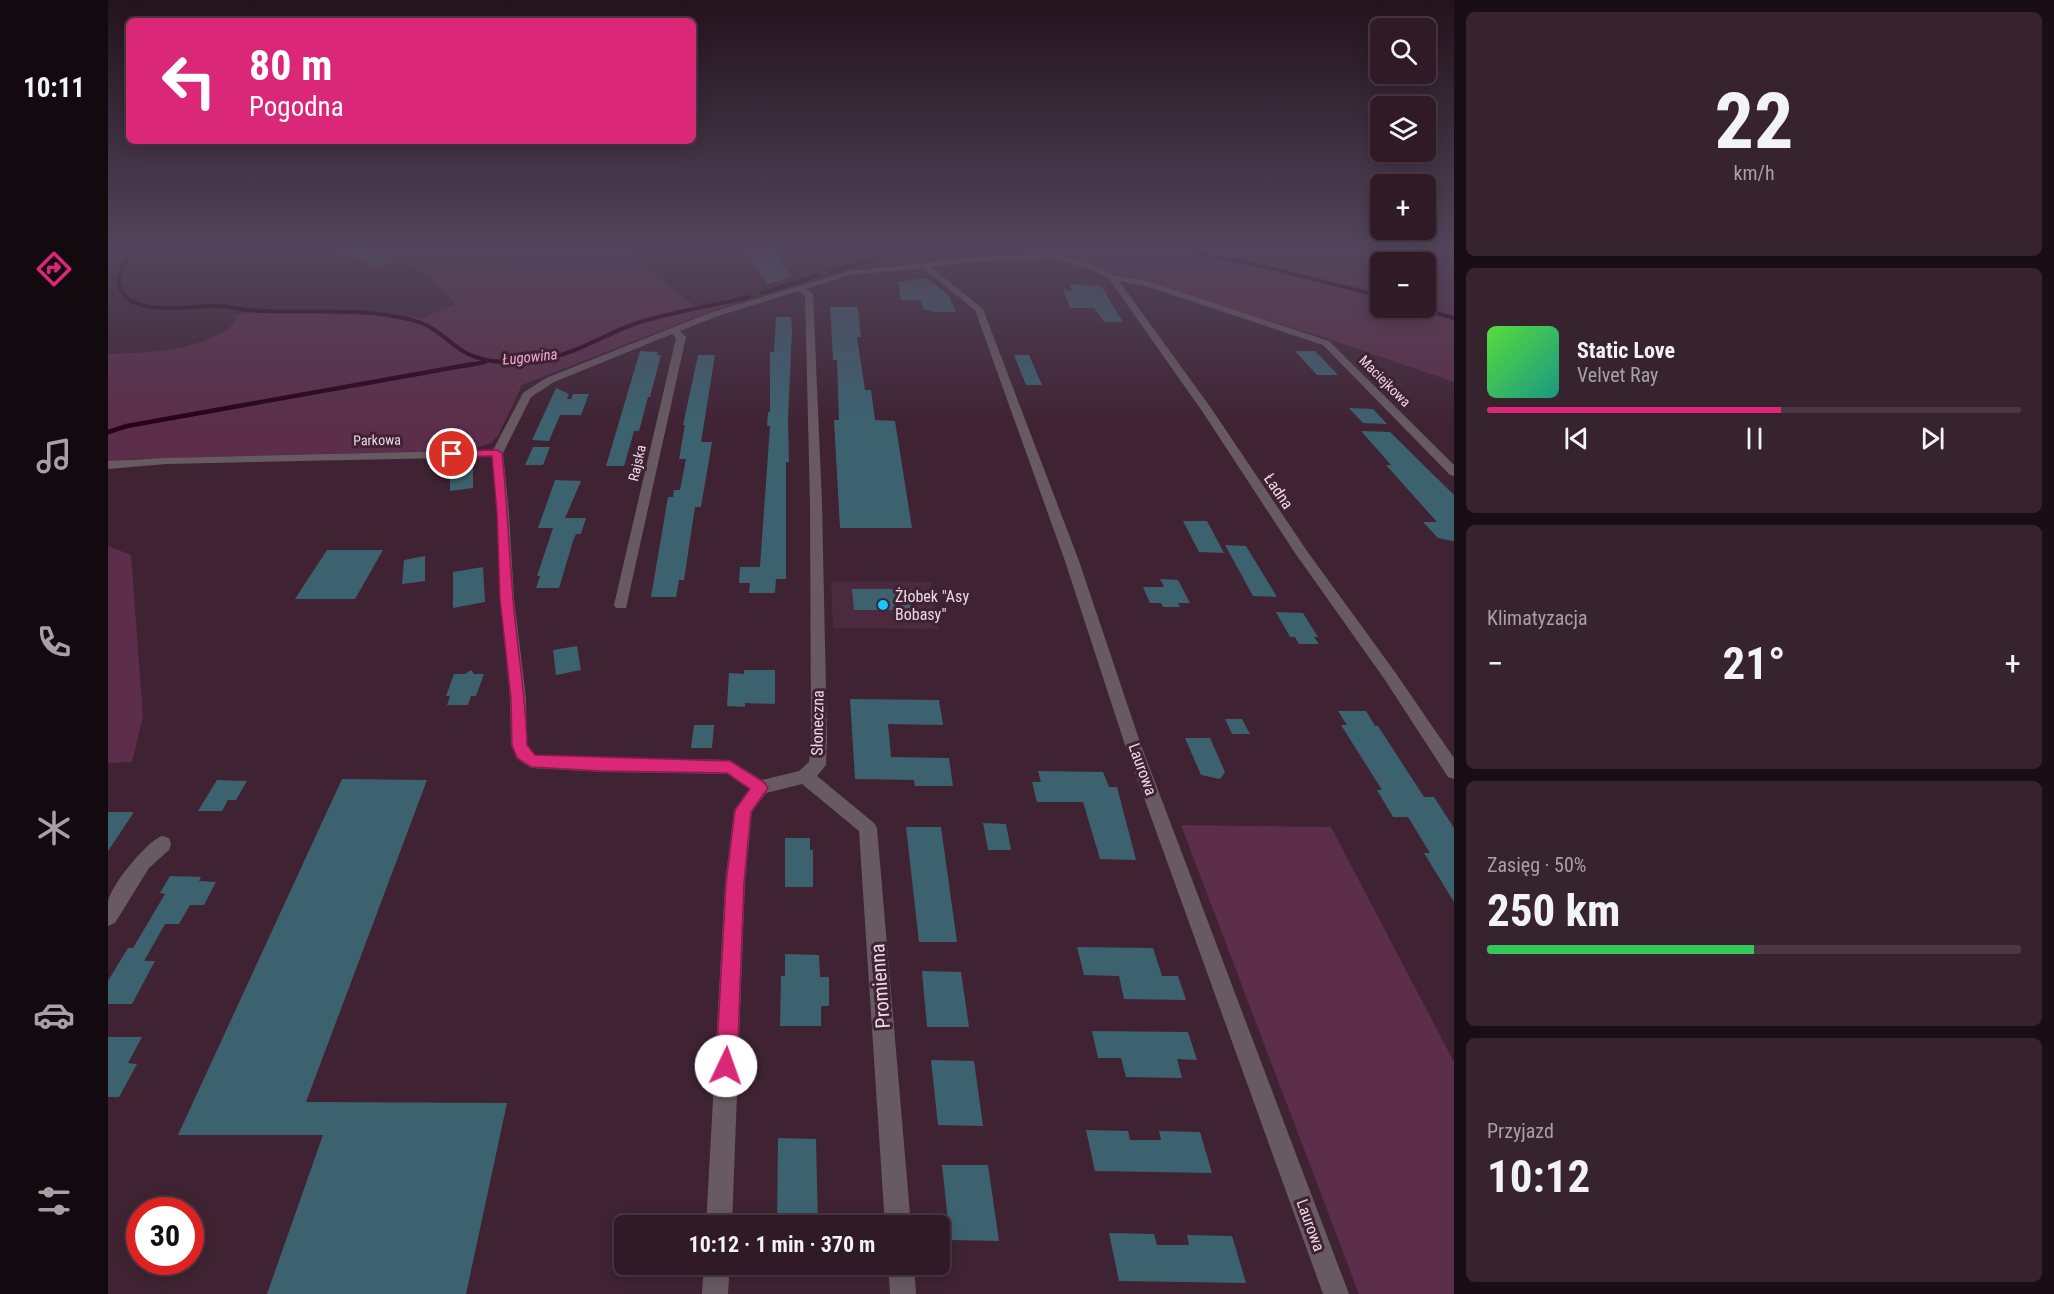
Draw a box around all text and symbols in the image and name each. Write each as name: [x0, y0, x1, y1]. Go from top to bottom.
map controls: [1370, 18, 1436, 318]
button: search: [1370, 18, 1436, 84]
text: 80 m: [249, 41, 332, 90]
icon: left: [150, 42, 228, 120]
text: 10:11: [23, 72, 85, 104]
text: 22: [1715, 76, 1793, 167]
text: Pogodna: [249, 91, 344, 123]
button: layers: [1370, 96, 1436, 162]
text: km/h: [1733, 161, 1775, 185]
button: +: [1370, 174, 1436, 240]
icon: directions: [33, 248, 75, 290]
button: −: [1370, 252, 1436, 318]
text: Static Love: [1577, 338, 1675, 363]
water label: Ługowina: [502, 345, 558, 369]
street label: Maciejkowa: [1356, 352, 1414, 410]
text: Velvet Ray: [1577, 363, 1658, 387]
icon: previous: [1560, 422, 1593, 455]
icon: pause: [1738, 422, 1771, 455]
icon: next: [1916, 422, 1949, 455]
pin: [426, 428, 477, 479]
street label: Parkowa: [353, 432, 401, 448]
icon: music: [33, 435, 75, 477]
icon: arrive: [435, 437, 468, 470]
street label: Rajska: [625, 443, 649, 483]
street label: Ładna: [1260, 470, 1297, 513]
place label: Żłobek "Asy Bobasy": [895, 587, 969, 624]
marker: Żłobek "Asy Bobasy": [876, 598, 890, 612]
text: Klimatyzacja: [1487, 606, 1588, 630]
icon: phone: [33, 621, 75, 663]
text: 21°: [1723, 637, 1786, 690]
text: −: [1487, 644, 1504, 683]
text: +: [2005, 644, 2021, 683]
street label: Słoneczna: [807, 690, 828, 756]
street label: Laurowa: [1124, 741, 1161, 798]
icon: climate: [33, 807, 75, 849]
text: Zasięg · 50%: [1487, 853, 1586, 877]
text: 250 km: [1487, 884, 1620, 937]
street label: Promienna: [865, 943, 895, 1029]
icon: car: [33, 994, 75, 1036]
position arrow: [694, 1034, 758, 1098]
text: Przyjazd: [1487, 1119, 1554, 1143]
text: 10:12: [1487, 1150, 1590, 1203]
icon: filters: [33, 1180, 75, 1222]
speed limit sign: 30: [126, 1197, 204, 1275]
street label: Laurowa: [1292, 1197, 1329, 1254]
text: 10:12 · 1 min · 370 m: [689, 1232, 875, 1257]

